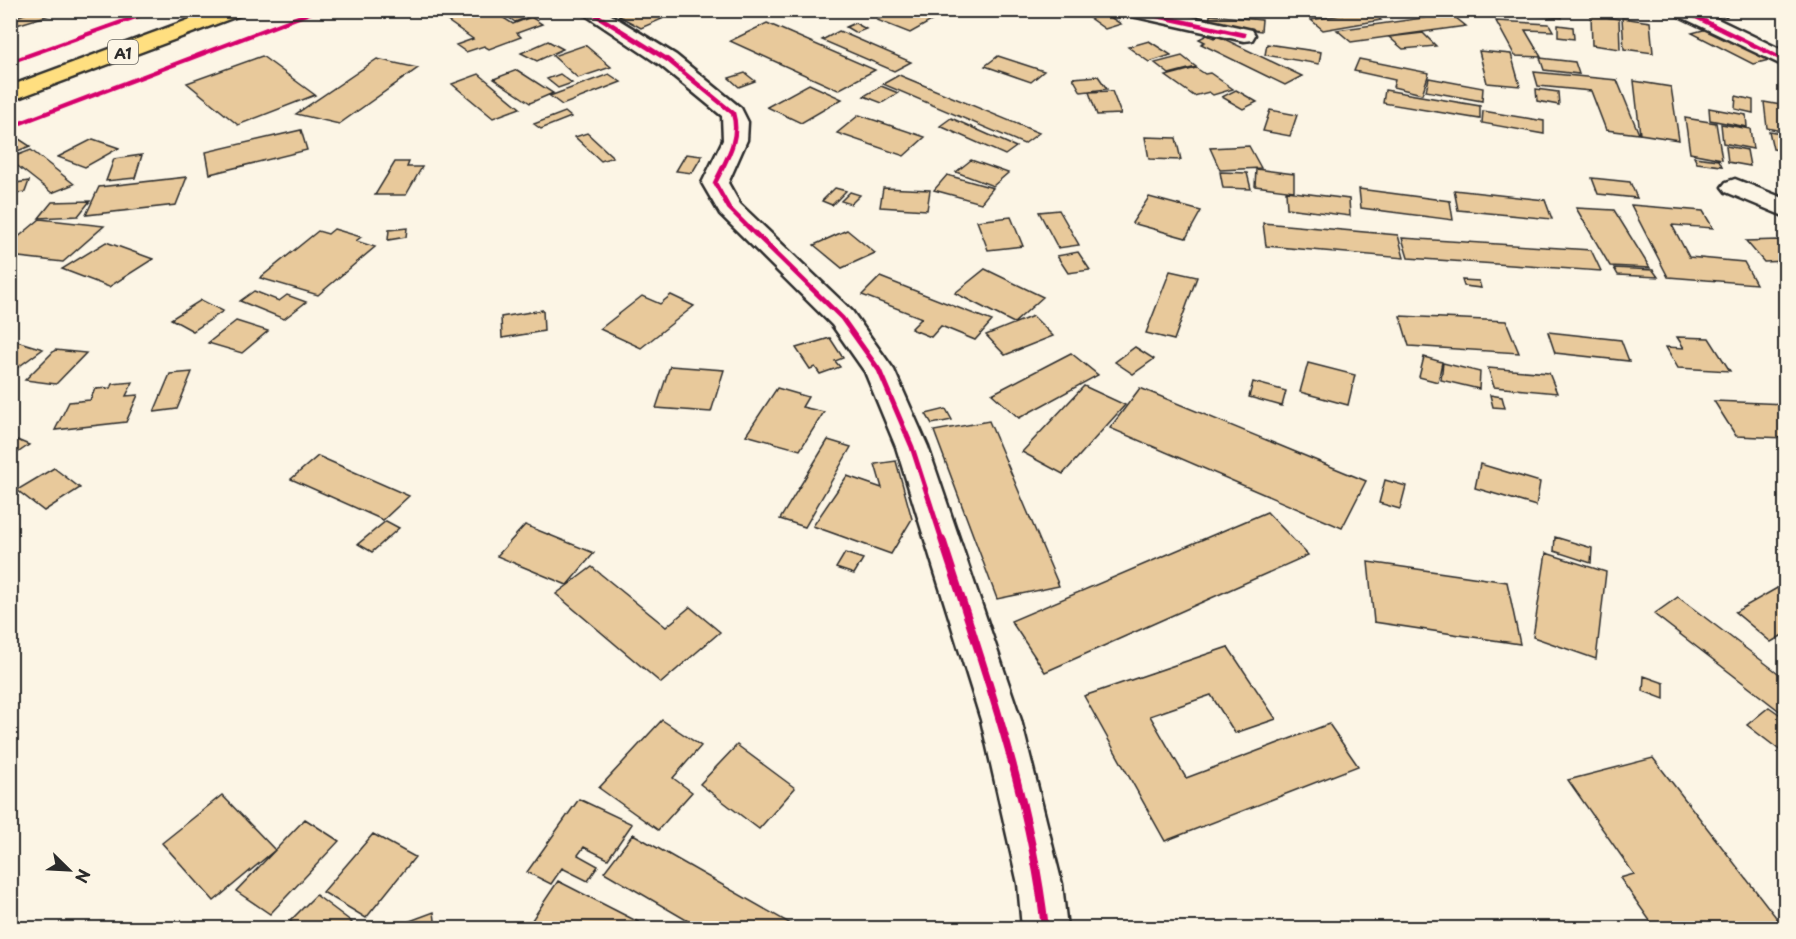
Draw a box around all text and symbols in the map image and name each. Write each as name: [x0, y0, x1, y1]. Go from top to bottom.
road number: A1: [108, 40, 138, 64]
north arrow: [39, 840, 99, 900]
text: N: [70, 866, 97, 887]

